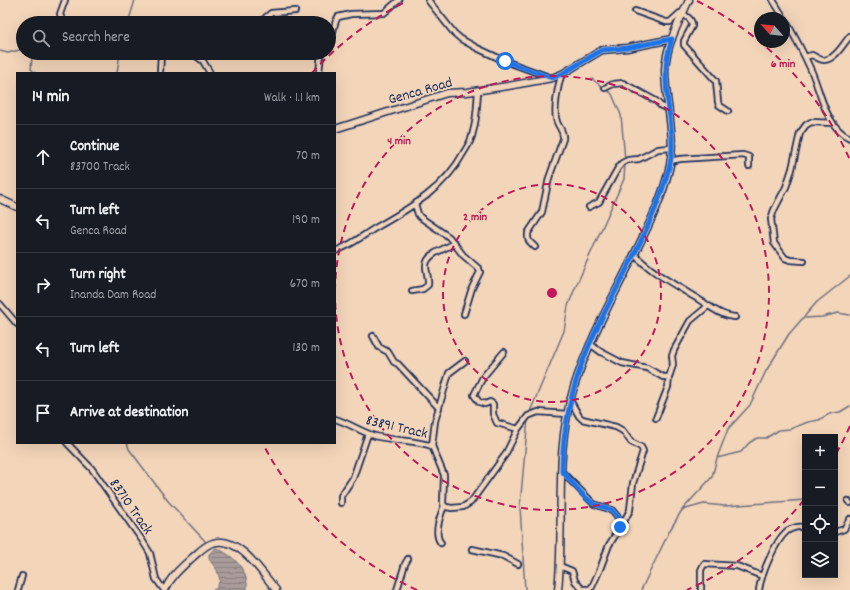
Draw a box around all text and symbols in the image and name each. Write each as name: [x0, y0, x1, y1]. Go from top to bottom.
north arrow: [754, 12, 790, 48]
search box: [16, 16, 336, 60]
icon: search: [30, 27, 52, 49]
text: Search here: [62, 27, 130, 49]
route start: [496, 52, 514, 70]
text: 6 min: [771, 56, 796, 73]
street label: Genca Road: [386, 72, 455, 112]
text: 14 min: [32, 86, 69, 110]
text: Walk · 1.1 km: [264, 89, 320, 108]
text: 4 min: [387, 133, 411, 150]
text: Continue: [70, 136, 119, 158]
icon: ahead: [32, 146, 54, 168]
text: 70 m: [296, 147, 320, 166]
text: 83700 Track: [70, 158, 130, 177]
text: Turn left: [70, 200, 119, 222]
text: 2 min: [463, 209, 487, 226]
icon: left: [32, 210, 54, 232]
text: 190 m: [292, 211, 320, 230]
text: Genca Road: [70, 222, 127, 241]
text: Turn right: [70, 264, 126, 286]
icon: right: [32, 274, 54, 296]
text: 670 m: [290, 275, 320, 294]
text: Inanda Dam Road: [70, 286, 156, 305]
centre of rings: [545, 286, 559, 300]
icon: left: [32, 338, 54, 360]
text: Turn left: [70, 338, 119, 360]
text: 130 m: [292, 339, 320, 358]
icon: arrive: [32, 402, 54, 424]
text: Arrive at destination: [70, 402, 188, 424]
street label: 83891 Track: [363, 410, 430, 446]
map controls: [802, 434, 838, 578]
button: +: [802, 434, 838, 470]
button: −: [802, 470, 838, 506]
street label: 83710 Track: [103, 475, 158, 540]
button: locate: [802, 506, 838, 542]
route end: [611, 518, 629, 536]
button: layers: [802, 542, 838, 578]

